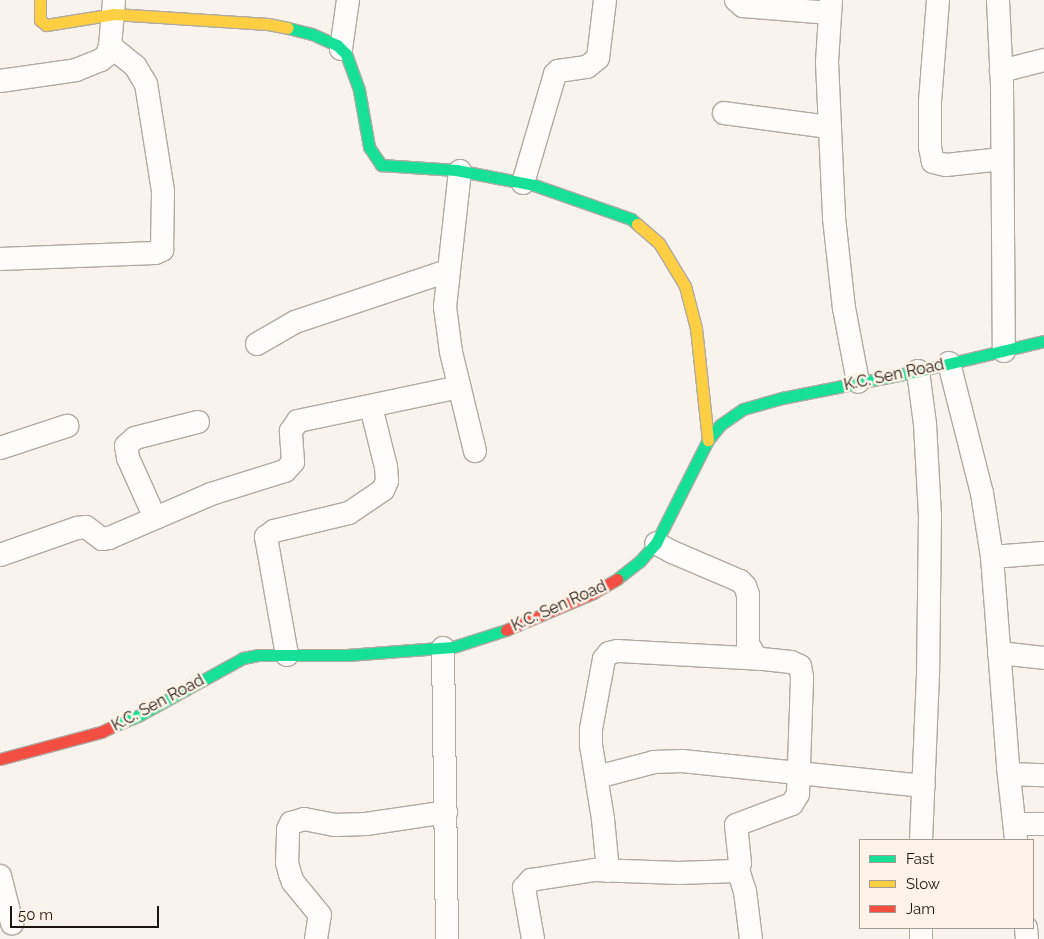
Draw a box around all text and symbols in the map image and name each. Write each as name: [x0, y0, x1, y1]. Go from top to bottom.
street label: K.C. Sen Road: [842, 355, 946, 395]
street label: K.C. Sen Road: [508, 576, 610, 636]
street label: K.C. Sen Road: [108, 671, 208, 735]
legend: [859, 839, 1034, 929]
text: Fast: [906, 850, 934, 868]
text: Slow: [906, 875, 940, 893]
scale bar: [12, 896, 161, 928]
text: Jam: [906, 900, 935, 918]
text: 50 m: [18, 906, 53, 924]

